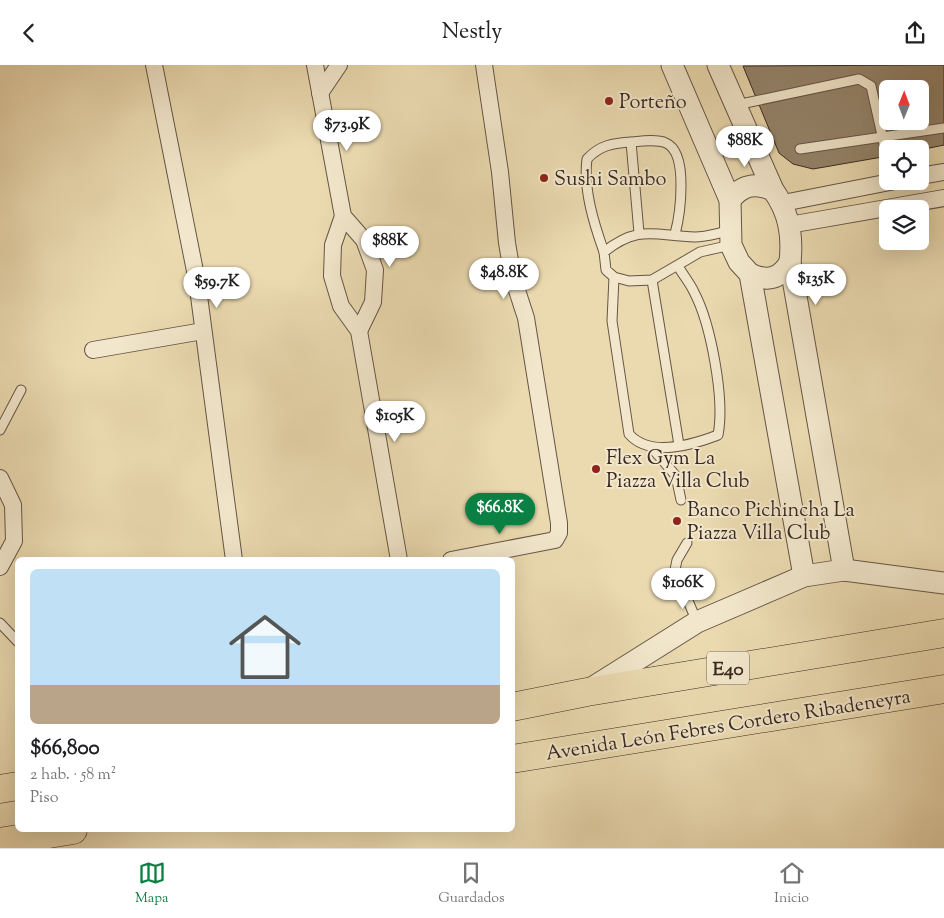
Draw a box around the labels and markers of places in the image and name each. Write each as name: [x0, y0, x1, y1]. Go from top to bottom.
place label: Porteño: [619, 89, 687, 118]
marker: Porteño: [603, 95, 615, 107]
pin: $73.9K: [306, 109, 388, 152]
pin: $88K: [715, 126, 775, 168]
place label: Sushi Sambo: [554, 166, 666, 195]
marker: Sushi Sambo: [538, 172, 550, 184]
pin: $88K: [360, 225, 420, 268]
pin: $48.8K: [463, 257, 545, 300]
pin: $135K: [781, 263, 851, 306]
pin: $59.7K: [176, 267, 258, 309]
pin: $105K: [360, 401, 430, 443]
place label: Flex Gym La Piazza Villa Club: [606, 445, 750, 497]
marker: Flex Gym La Piazza Villa Club: [590, 463, 602, 475]
pin: $66.8K: [459, 493, 541, 535]
place label: Banco Pichincha La Piazza Villa Club: [687, 497, 855, 549]
marker: Banco Pichincha La Piazza Villa Club: [671, 515, 683, 527]
pin: $106K: [648, 567, 718, 610]

